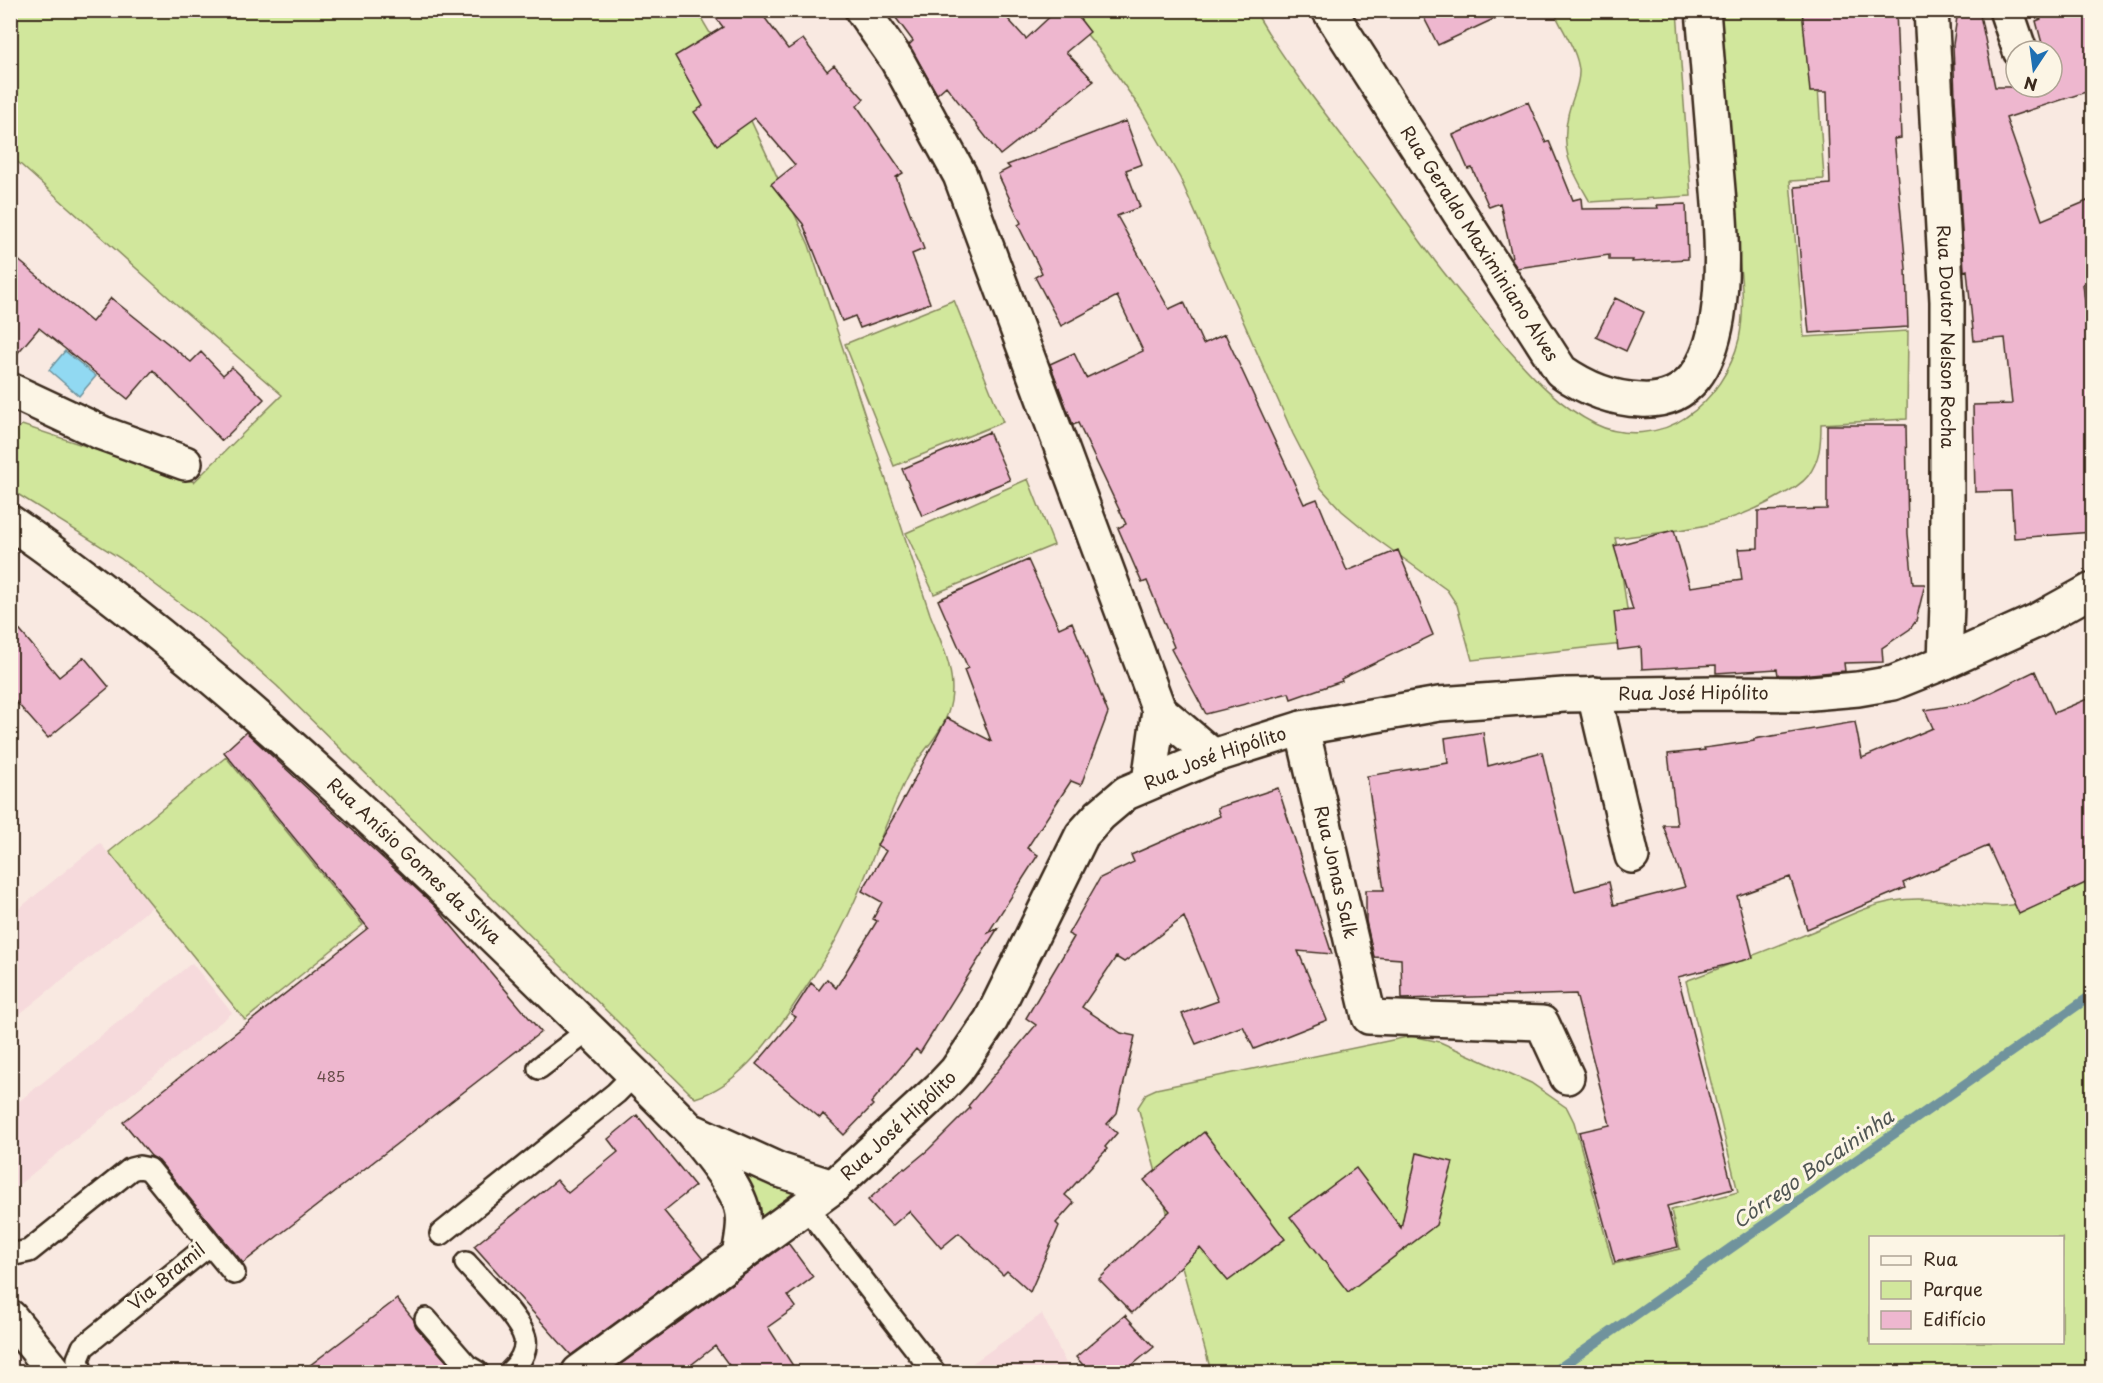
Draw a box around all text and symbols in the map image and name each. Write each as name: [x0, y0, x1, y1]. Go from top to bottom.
north arrow: [2004, 39, 2064, 99]
text: N: [2022, 71, 2039, 98]
street label: Rua Geraldo Maximiniano Alves: [1395, 120, 1566, 366]
street label: Rua Doutor Nelson Rocha: [1931, 224, 1962, 449]
street label: Rua José Hipólito: [1618, 678, 1769, 706]
street label: Rua José Hipólito: [1139, 719, 1289, 796]
street label: Rua Anísio Gomes da Silva: [322, 771, 508, 949]
street label: Rua Jonas Salk: [1308, 803, 1365, 941]
house number: 485: [317, 1064, 345, 1087]
street label: Rua José Hipólito: [834, 1064, 962, 1186]
water label: Córrego Bocaininha: [1726, 1101, 1900, 1235]
street label: Via Bramil: [122, 1235, 210, 1316]
legend: [1869, 1236, 2064, 1344]
text: Rua: [1923, 1245, 1958, 1272]
text: Parque: [1923, 1275, 1983, 1302]
text: Edifício: [1923, 1305, 1986, 1332]

